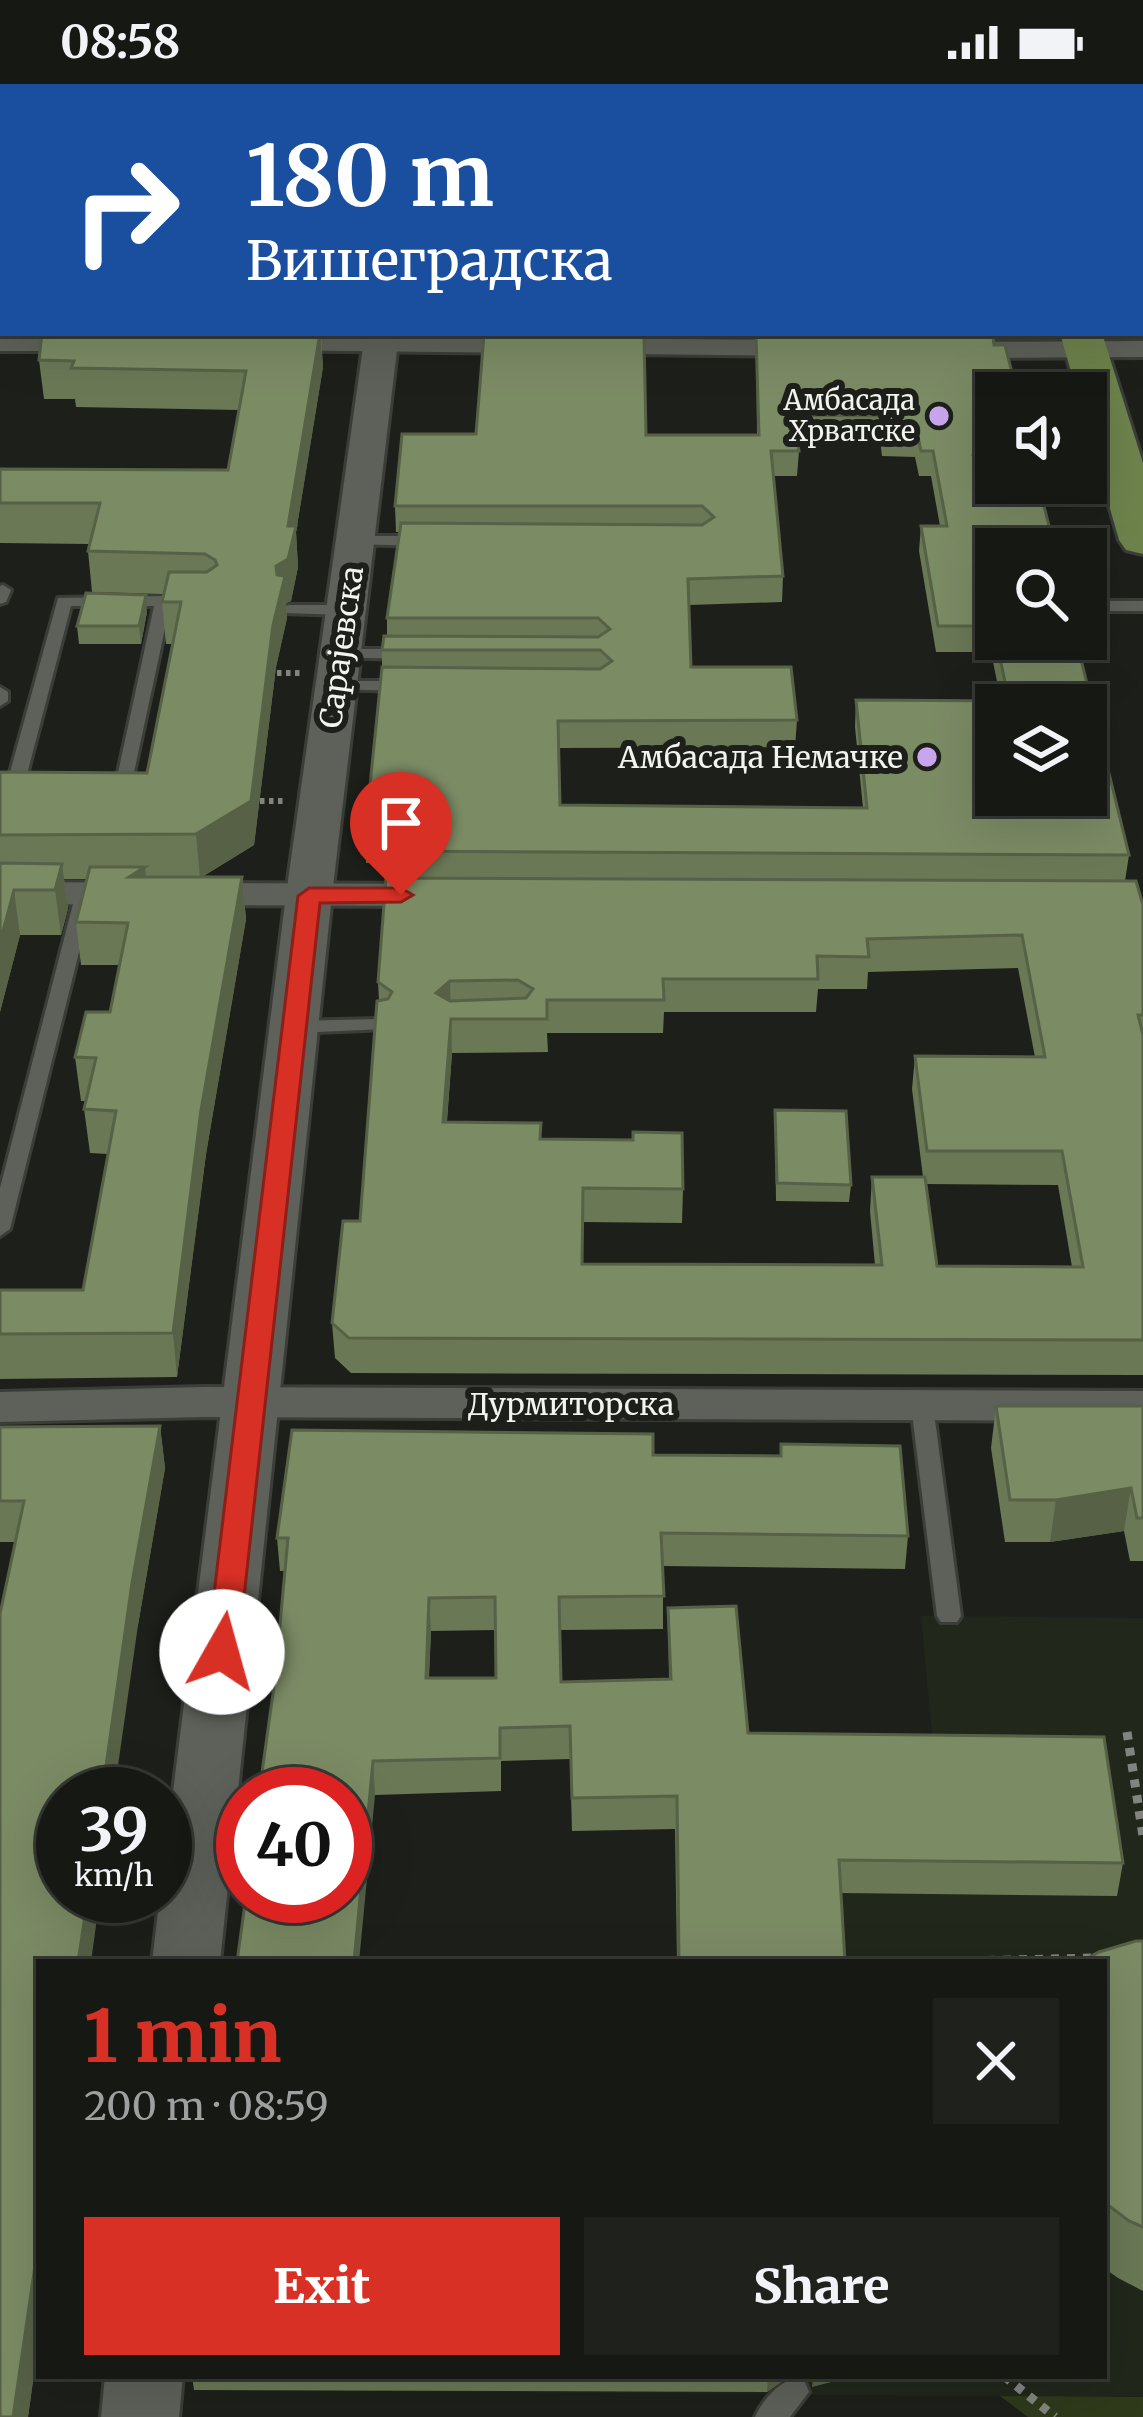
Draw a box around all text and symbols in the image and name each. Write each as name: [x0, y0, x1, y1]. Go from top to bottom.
text: 08:58: [60, 14, 181, 70]
text: 180 m: [246, 123, 494, 229]
icon: right: [48, 132, 204, 288]
text: Вишеградска: [246, 227, 613, 295]
map controls: [975, 372, 1107, 816]
button: sound: [975, 372, 1107, 504]
place label: Амбасада Хрватске: [783, 383, 915, 448]
marker: Амбасада Хрватске: [926, 403, 952, 429]
button: search: [975, 528, 1107, 660]
street label: Сарајевска: [311, 564, 371, 730]
button: layers: [975, 684, 1107, 816]
place label: Амбасада Немачке: [617, 738, 903, 776]
marker: Амбасада Немачке: [914, 744, 940, 770]
pin: [350, 772, 452, 895]
icon: arrive: [368, 790, 434, 856]
street label: Дурмиторска: [468, 1385, 674, 1423]
position arrow: [159, 1589, 285, 1715]
speed limit sign: 40: [216, 1767, 372, 1923]
text: 39: [79, 1792, 149, 1867]
text: km/h: [74, 1856, 154, 1894]
text: 1 min: [84, 1991, 281, 2082]
button: close: [933, 1998, 1059, 2124]
text: 200 m · 08:59: [84, 2082, 329, 2131]
button: Exit: [84, 2217, 560, 2355]
button: Share: [584, 2217, 1059, 2355]

